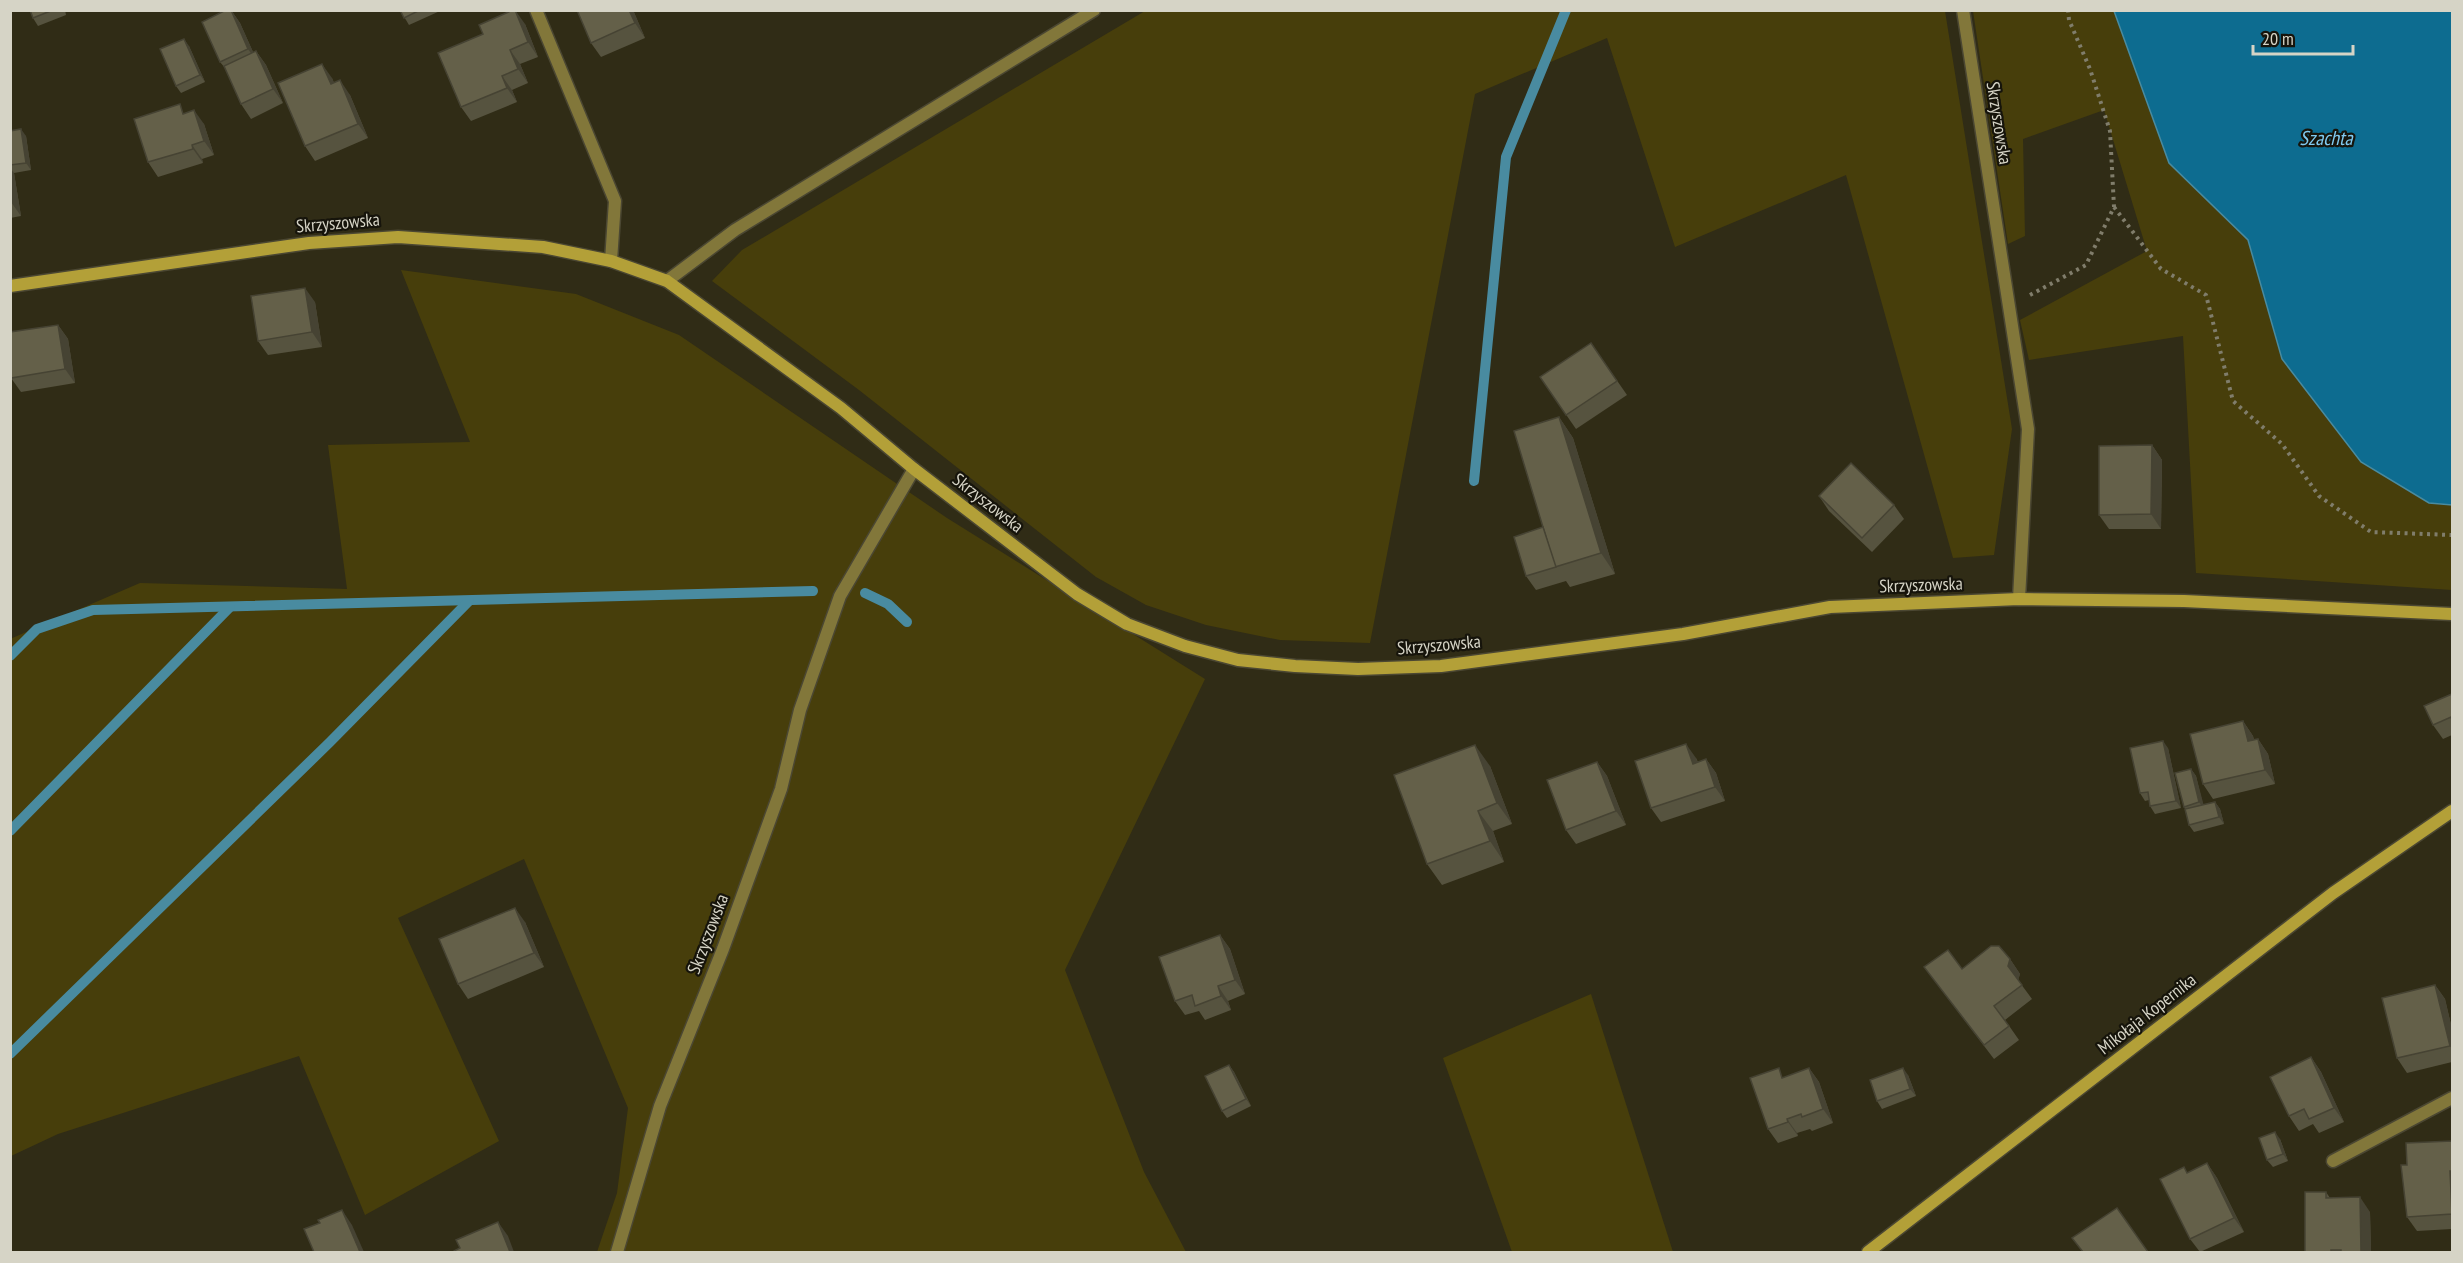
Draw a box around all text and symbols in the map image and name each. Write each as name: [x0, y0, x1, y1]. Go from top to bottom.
scale bar: [2253, 18, 2354, 56]
text: 20 m: [2262, 27, 2294, 50]
street label: Skrzyszowska: [1982, 80, 2017, 166]
water label: Szachta: [2299, 125, 2354, 151]
street label: Skrzyszowska: [295, 207, 381, 238]
street label: Skrzyszowska: [948, 468, 1028, 537]
street label: Skrzyszowska: [1879, 572, 1963, 597]
street label: Skrzyszowska: [1396, 629, 1482, 660]
street label: Skrzyszowska: [682, 891, 733, 977]
street label: Mikołaja Kopernika: [2093, 968, 2200, 1059]

